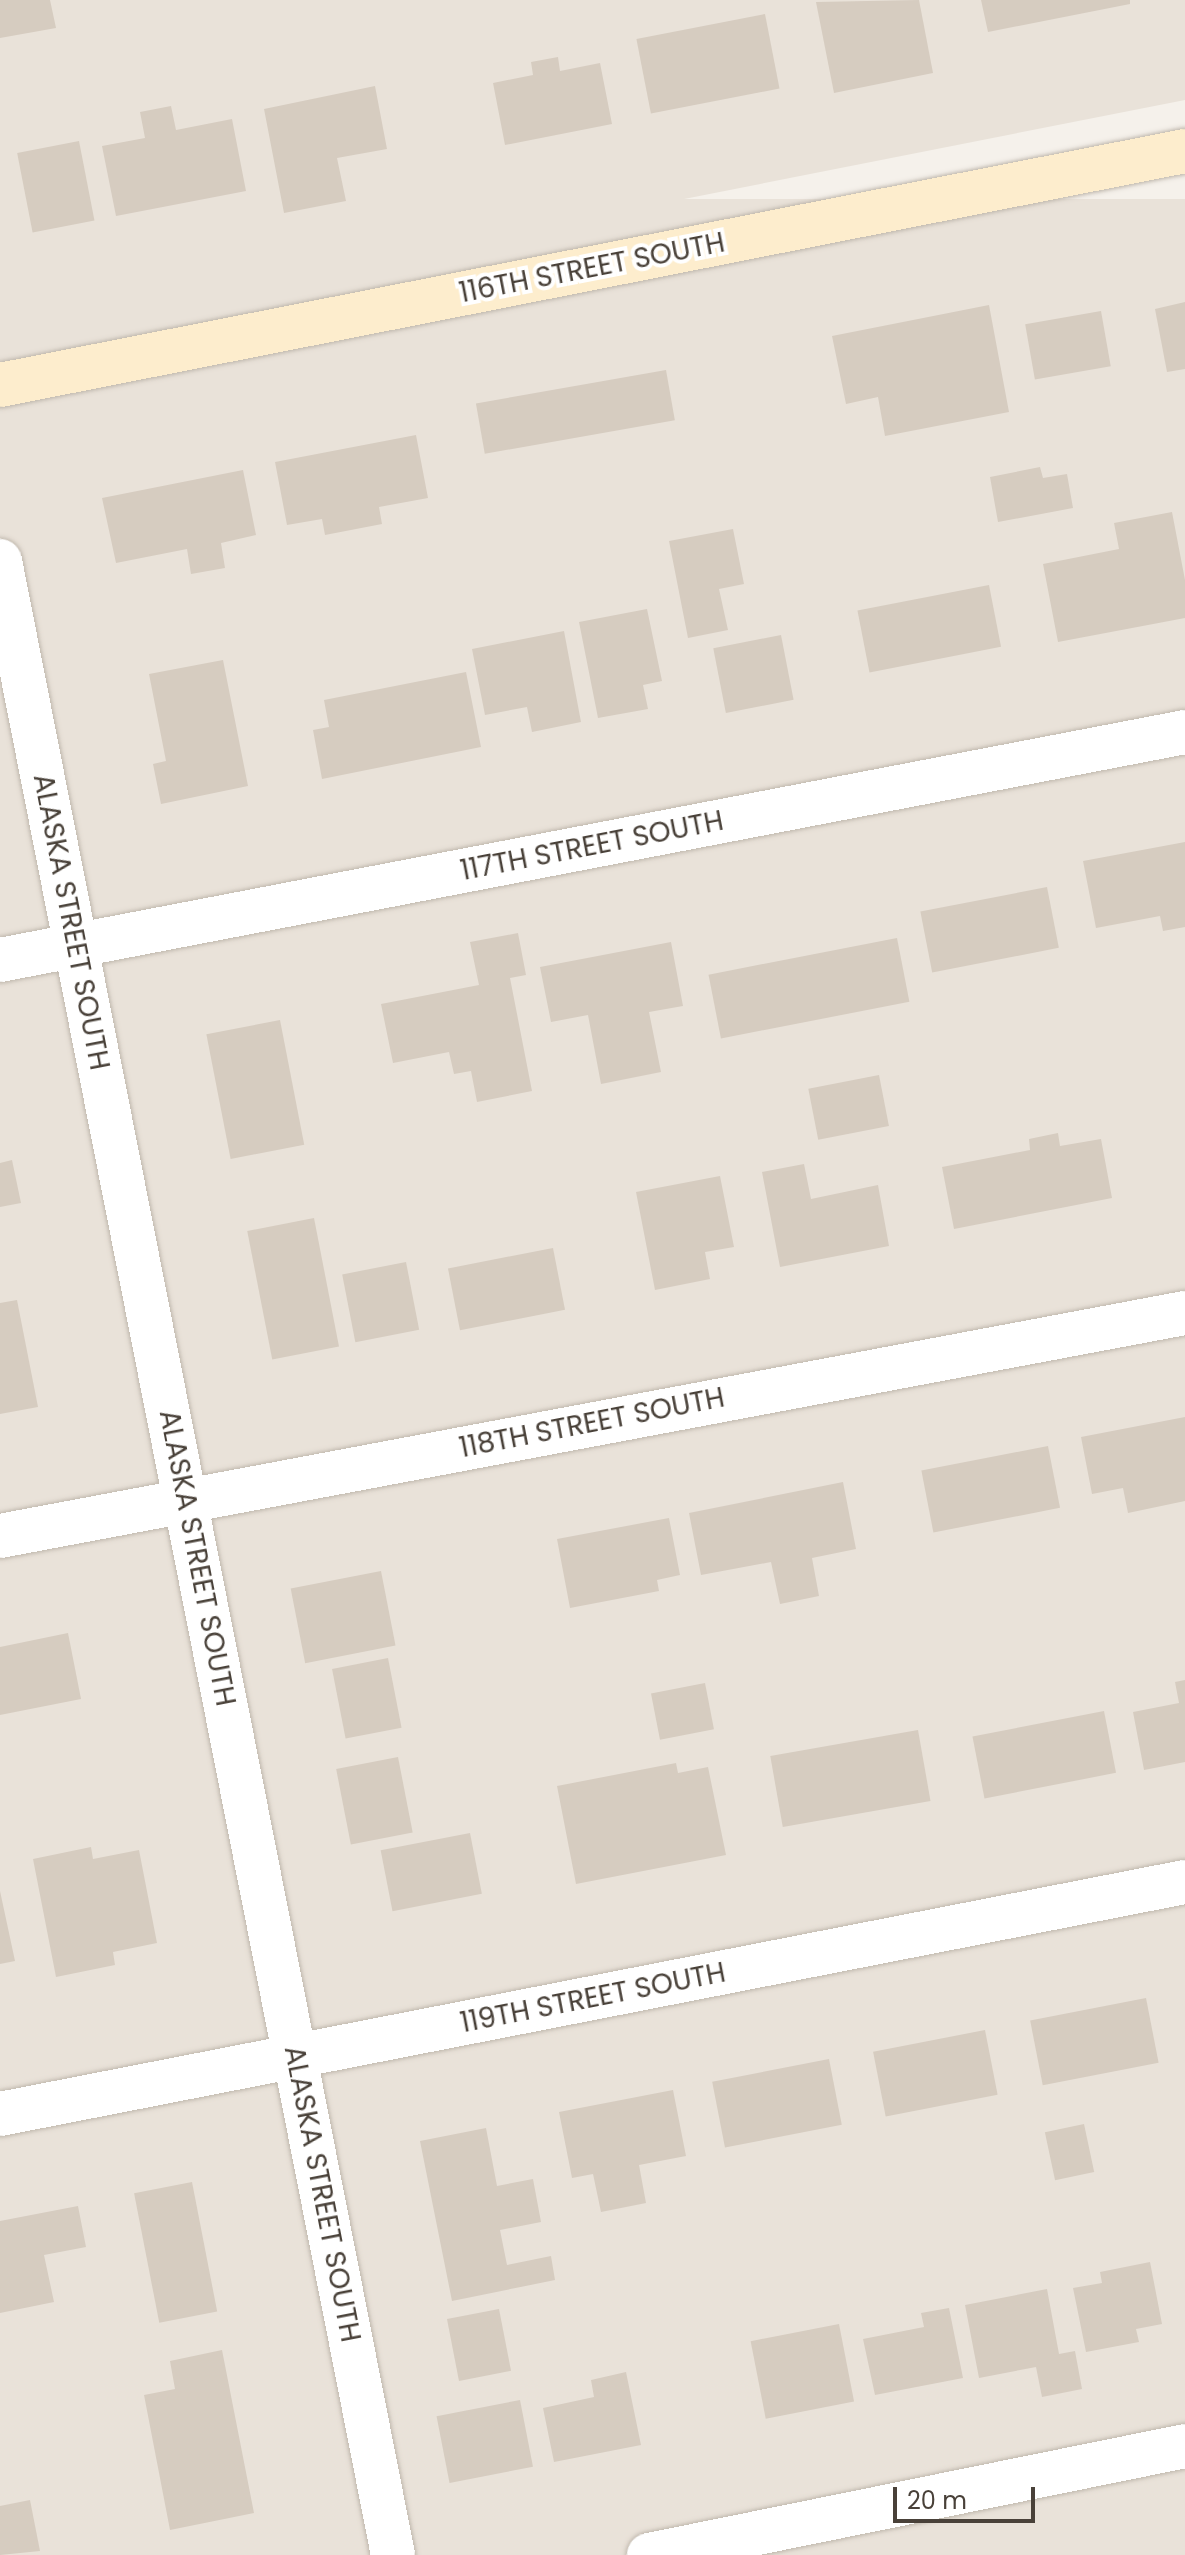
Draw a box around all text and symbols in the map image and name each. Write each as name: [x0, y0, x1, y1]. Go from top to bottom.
street label: 116TH STREET SOUTH: [457, 226, 727, 310]
street label: ALASKA STREET SOUTH: [26, 771, 116, 1073]
street label: 117TH STREET SOUTH: [458, 804, 726, 888]
street label: 118TH STREET SOUTH: [457, 1381, 727, 1465]
street label: ALASKA STREET SOUTH: [152, 1407, 242, 1709]
street label: 119TH STREET SOUTH: [458, 1956, 728, 2040]
street label: ALASKA STREET SOUTH: [277, 2043, 367, 2345]
scale bar: [897, 2471, 1039, 2521]
text: 20 m: [907, 2484, 967, 2517]

